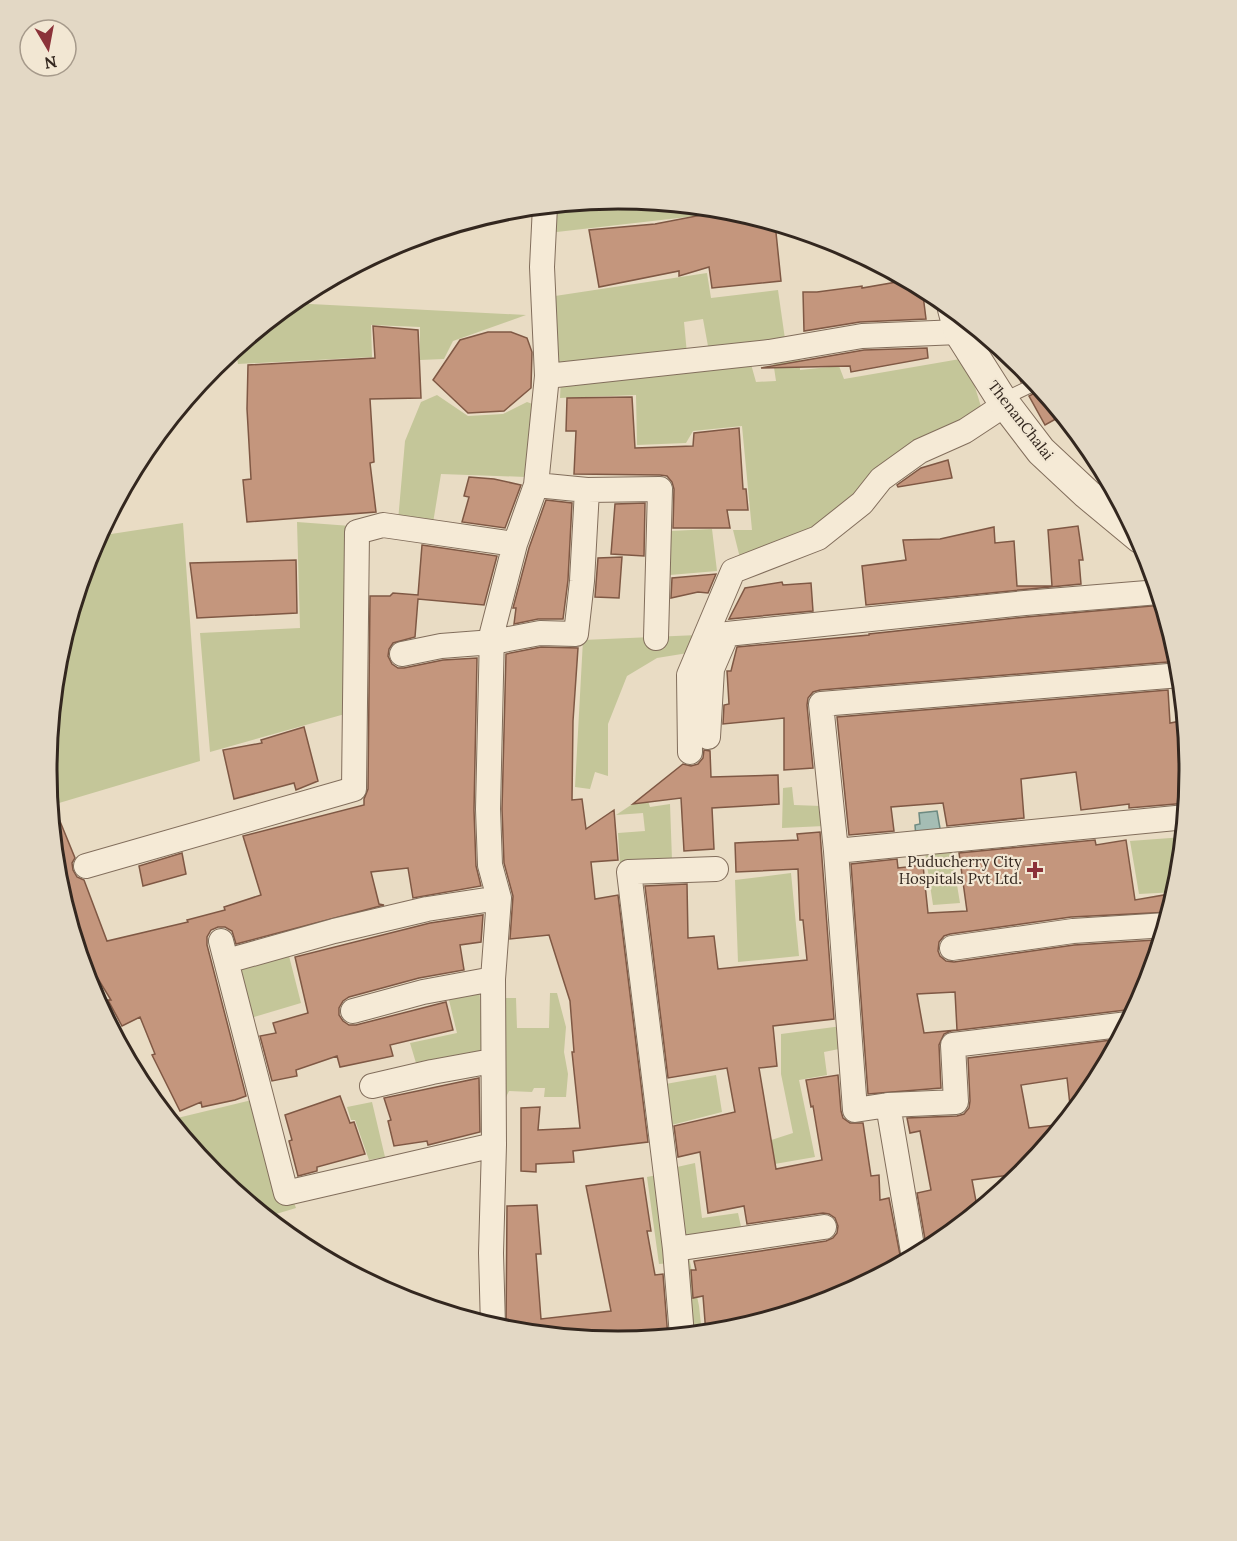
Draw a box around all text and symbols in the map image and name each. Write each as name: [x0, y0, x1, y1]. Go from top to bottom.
north arrow: [18, 18, 78, 78]
text: N: [43, 52, 58, 74]
street label: ThenanChalai: [984, 376, 1058, 464]
place label: Puducherry City Hospitals Pvt Ltd.: [899, 852, 1022, 888]
marker: Puducherry City Hospitals Pvt Ltd.: [1026, 861, 1044, 879]

